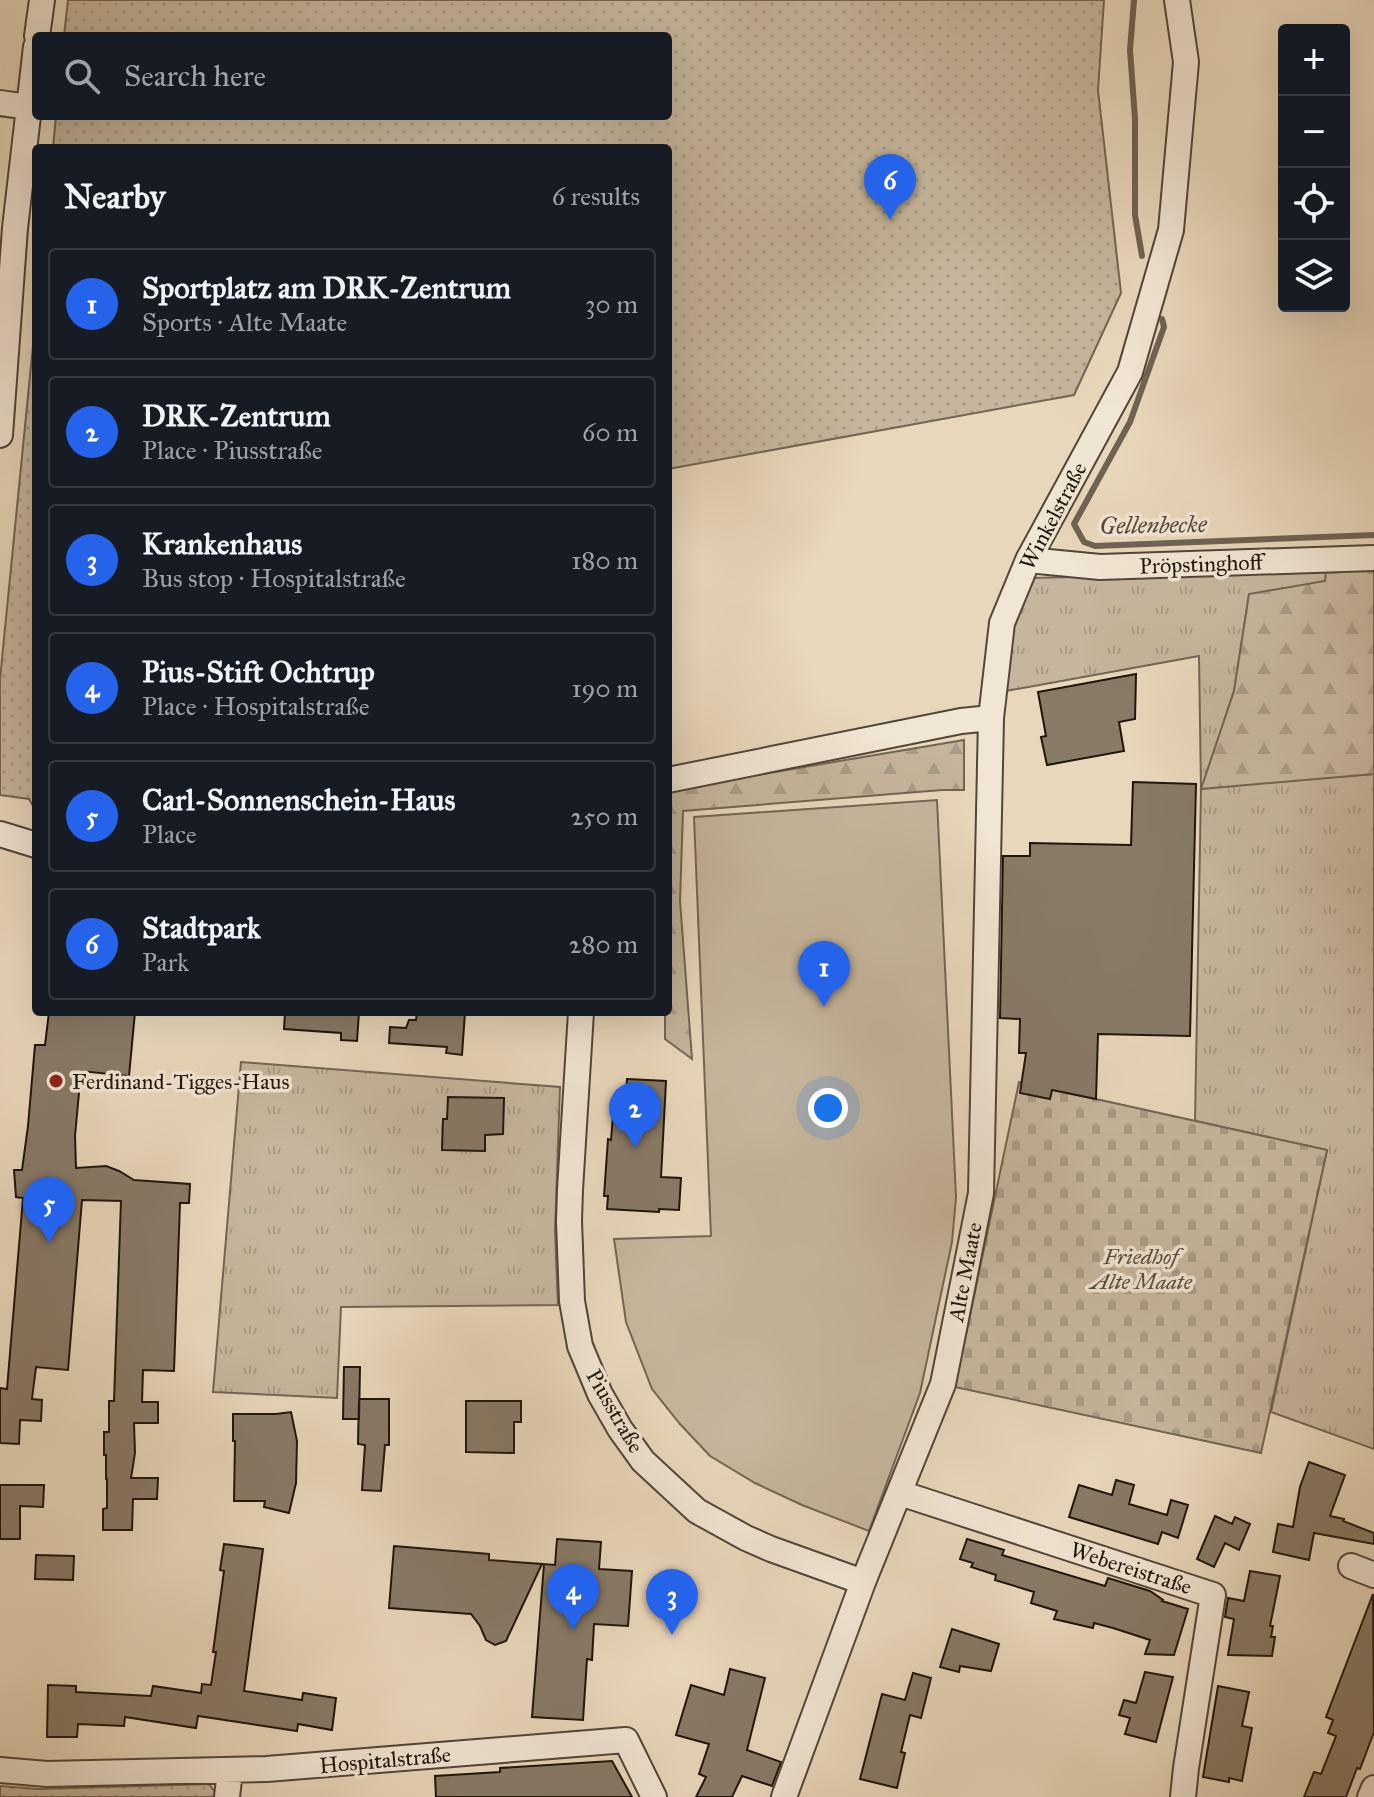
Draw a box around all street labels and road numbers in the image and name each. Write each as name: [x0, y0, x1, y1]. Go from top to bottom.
street label: Winkelstraße: [1013, 458, 1093, 574]
street label: Pröpstinghoff: [1139, 548, 1267, 580]
street label: Alte Maate: [942, 1220, 988, 1325]
street label: Piusstraße: [580, 1364, 650, 1458]
street label: Webereistraße: [1067, 1536, 1195, 1600]
street label: Hospitalstraße: [318, 1741, 452, 1779]

